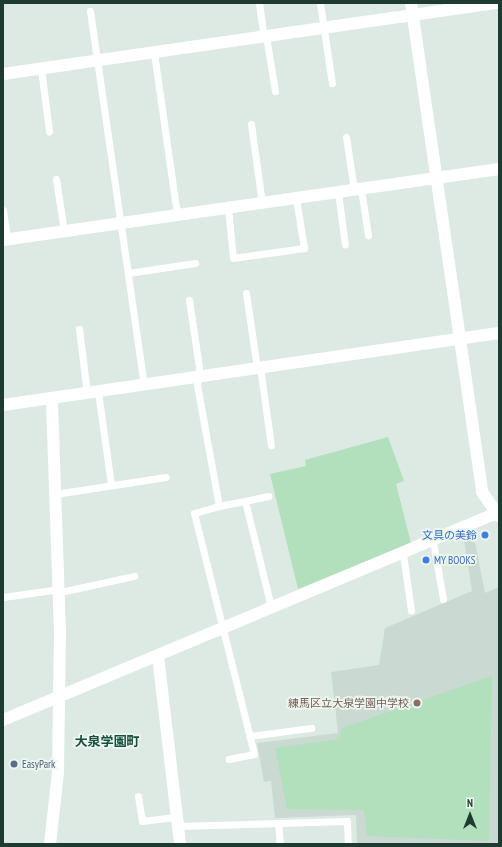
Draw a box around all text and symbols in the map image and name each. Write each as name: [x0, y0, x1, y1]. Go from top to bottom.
place label: 文具の美鈴: [422, 528, 477, 542]
marker: 文具の美鈴: [480, 530, 490, 540]
place label: MY BOOKS: [434, 553, 476, 567]
marker: MY BOOKS: [421, 555, 431, 565]
place label: 練馬区立大泉学園中学校: [288, 696, 409, 710]
marker: 練馬区立大泉学園中学校: [412, 698, 422, 708]
district label: 大泉学園町: [75, 734, 139, 750]
place label: EasyPark: [22, 757, 55, 771]
marker: EasyPark: [9, 759, 19, 769]
north arrow: [450, 795, 490, 835]
text: N: [467, 796, 473, 810]

